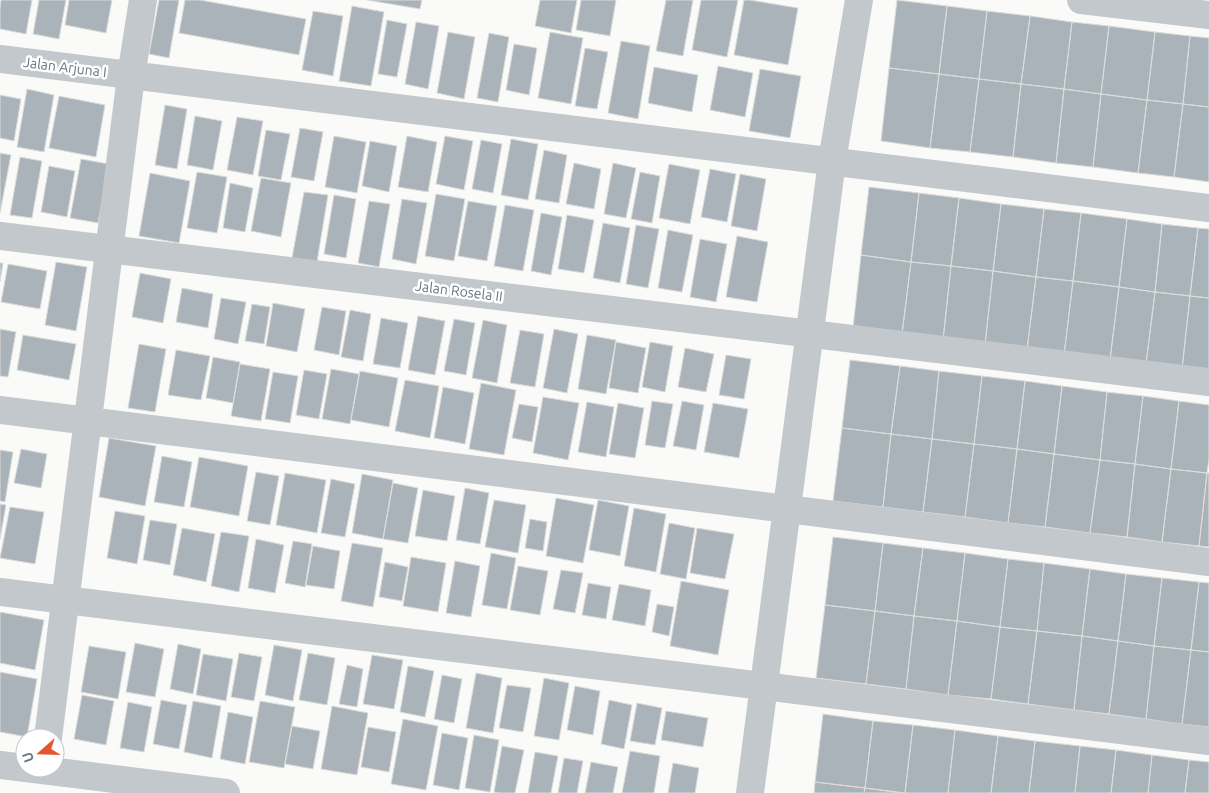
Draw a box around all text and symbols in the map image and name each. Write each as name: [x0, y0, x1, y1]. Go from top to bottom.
street label: Jalan Arjuna I: [22, 54, 108, 80]
street label: Jalan Rosela II: [414, 278, 504, 304]
north arrow: [15, 728, 65, 778]
text: U: [19, 750, 37, 765]

